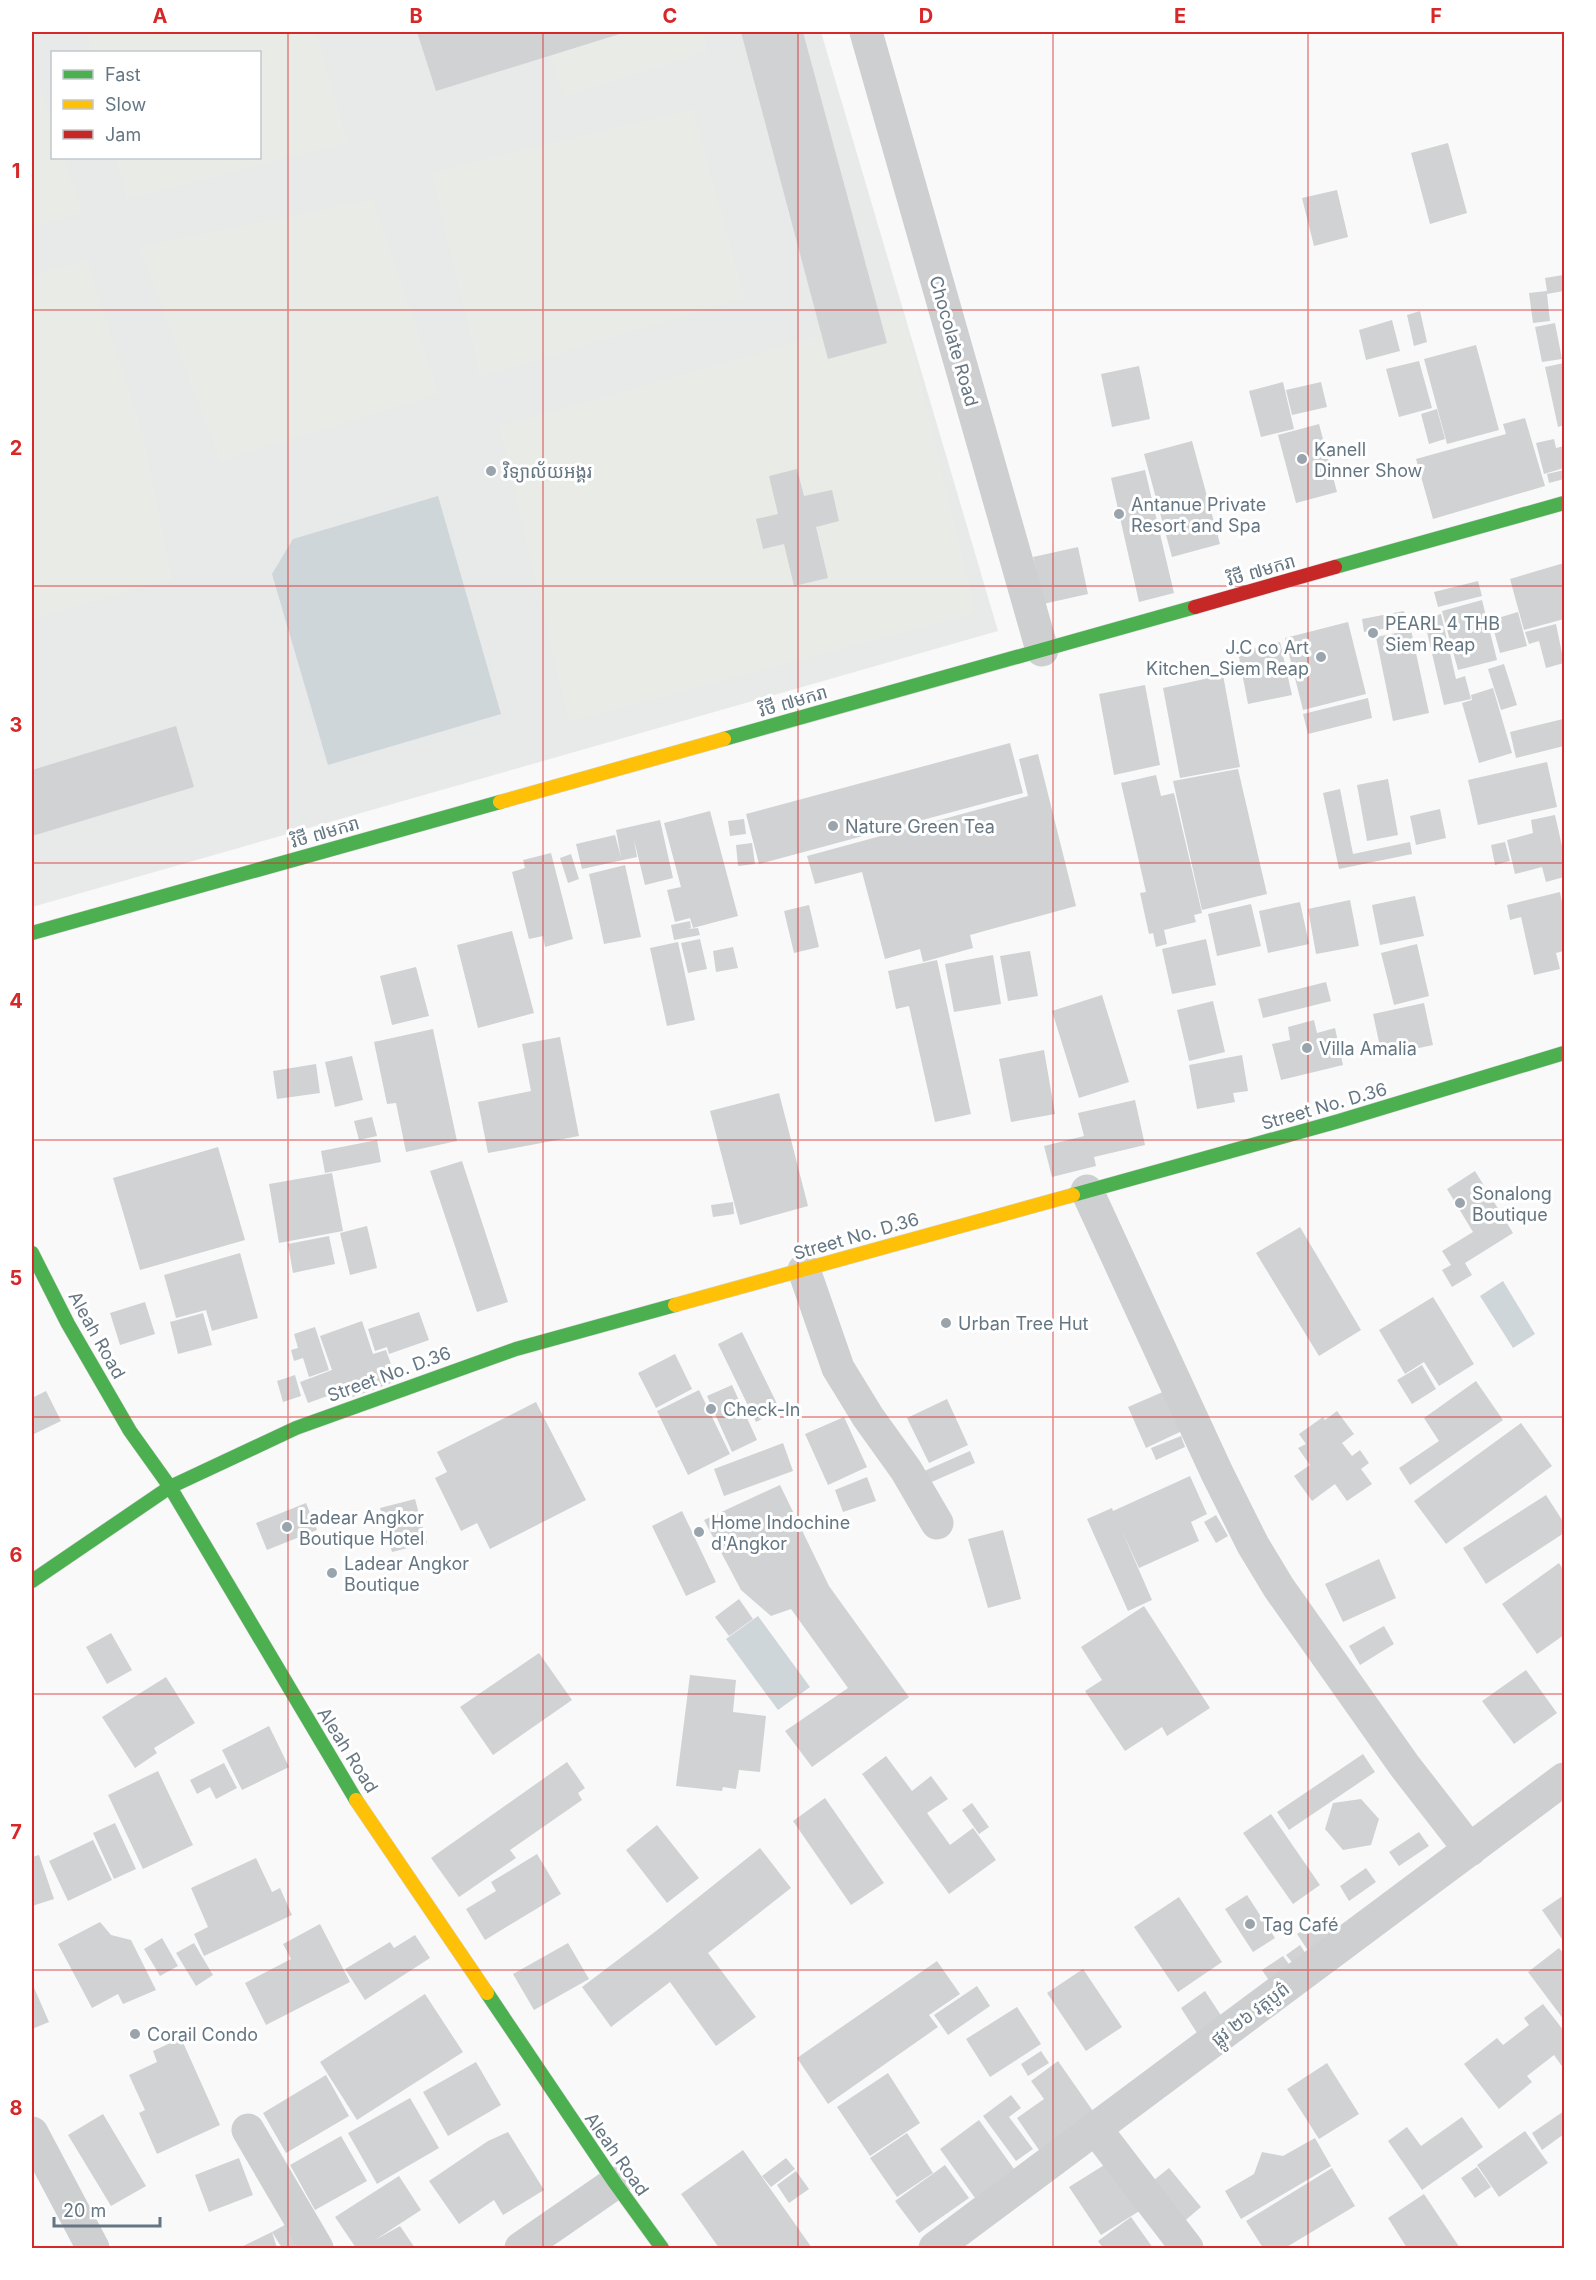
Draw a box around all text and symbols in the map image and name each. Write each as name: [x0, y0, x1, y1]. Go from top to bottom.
text: A: [153, 4, 168, 28]
text: B: [409, 4, 423, 28]
text: C: [663, 4, 677, 28]
text: D: [919, 4, 933, 28]
text: E: [1174, 4, 1186, 28]
text: F: [1430, 4, 1442, 28]
legend: [51, 51, 261, 159]
text: Fast: [105, 64, 141, 85]
text: Slow: [105, 94, 146, 115]
text: Jam: [105, 124, 141, 145]
text: 1: [12, 159, 20, 183]
street label: Chocolate Road: [925, 273, 983, 409]
text: 2: [10, 436, 22, 460]
place label: Kanell Dinner Show: [1314, 439, 1423, 481]
marker: Kanell Dinner Show: [1295, 452, 1309, 466]
place label: វិទ្យាល័យអង្គរ: [502, 461, 592, 483]
marker: វិទ្យាល័យអង្គរ: [484, 464, 498, 478]
place label: Antanue Private Resort and Spa: [1131, 494, 1266, 536]
marker: Antanue Private Resort and Spa: [1112, 507, 1126, 521]
street label: វិថី ៧មករា: [1223, 550, 1298, 590]
place label: PEARL 4 THB Siem Reap: [1385, 613, 1500, 655]
marker: PEARL 4 THB Siem Reap: [1366, 626, 1380, 640]
place label: J.C co Art Kitchen_Siem Reap: [1146, 637, 1309, 679]
marker: J.C co Art Kitchen_Siem Reap: [1314, 650, 1328, 664]
street label: វិថី ៧មករា: [755, 681, 830, 721]
text: 3: [10, 713, 22, 737]
street label: វិថី ៧មករា: [287, 812, 362, 852]
place label: Nature Green Tea: [845, 816, 995, 837]
marker: Nature Green Tea: [826, 819, 840, 833]
text: 4: [9, 989, 23, 1013]
place label: Villa Amalia: [1319, 1038, 1417, 1059]
marker: Villa Amalia: [1300, 1041, 1314, 1055]
street label: Street No. D.36: [1259, 1078, 1389, 1134]
place label: Sonalong Boutique: [1472, 1183, 1552, 1225]
marker: Sonalong Boutique: [1453, 1196, 1467, 1210]
street label: Street No. D.36: [791, 1208, 921, 1264]
text: 5: [10, 1266, 22, 1290]
street label: Aleah Road: [64, 1288, 130, 1382]
place label: Urban Tree Hut: [958, 1313, 1089, 1334]
marker: Urban Tree Hut: [939, 1316, 953, 1330]
street label: Street No. D.36: [324, 1342, 454, 1406]
place label: Check-In: [723, 1399, 800, 1420]
marker: Check-In: [704, 1402, 718, 1416]
place label: Ladear Angkor Boutique Hotel: [299, 1507, 424, 1549]
place label: Home Indochine d'Angkor: [711, 1512, 850, 1554]
marker: Ladear Angkor Boutique Hotel: [280, 1520, 294, 1534]
marker: Home Indochine d'Angkor: [692, 1525, 706, 1539]
text: 6: [10, 1543, 23, 1567]
place label: Ladear Angkor Boutique: [344, 1553, 469, 1595]
marker: Ladear Angkor Boutique: [325, 1566, 339, 1580]
street label: Aleah Road: [313, 1703, 383, 1797]
text: 7: [10, 1820, 22, 1844]
place label: Tag Café: [1262, 1914, 1338, 1935]
marker: Tag Café: [1243, 1917, 1257, 1931]
street label: ផ្លូវ ២៦ វត្តបូព៌: [1206, 1977, 1297, 2055]
place label: Corail Condo: [147, 2024, 258, 2045]
marker: Corail Condo: [128, 2027, 142, 2041]
text: 8: [9, 2096, 23, 2120]
street label: Aleah Road: [581, 2108, 653, 2200]
scale bar: [54, 2190, 160, 2228]
text: 20 m: [63, 2200, 106, 2221]

